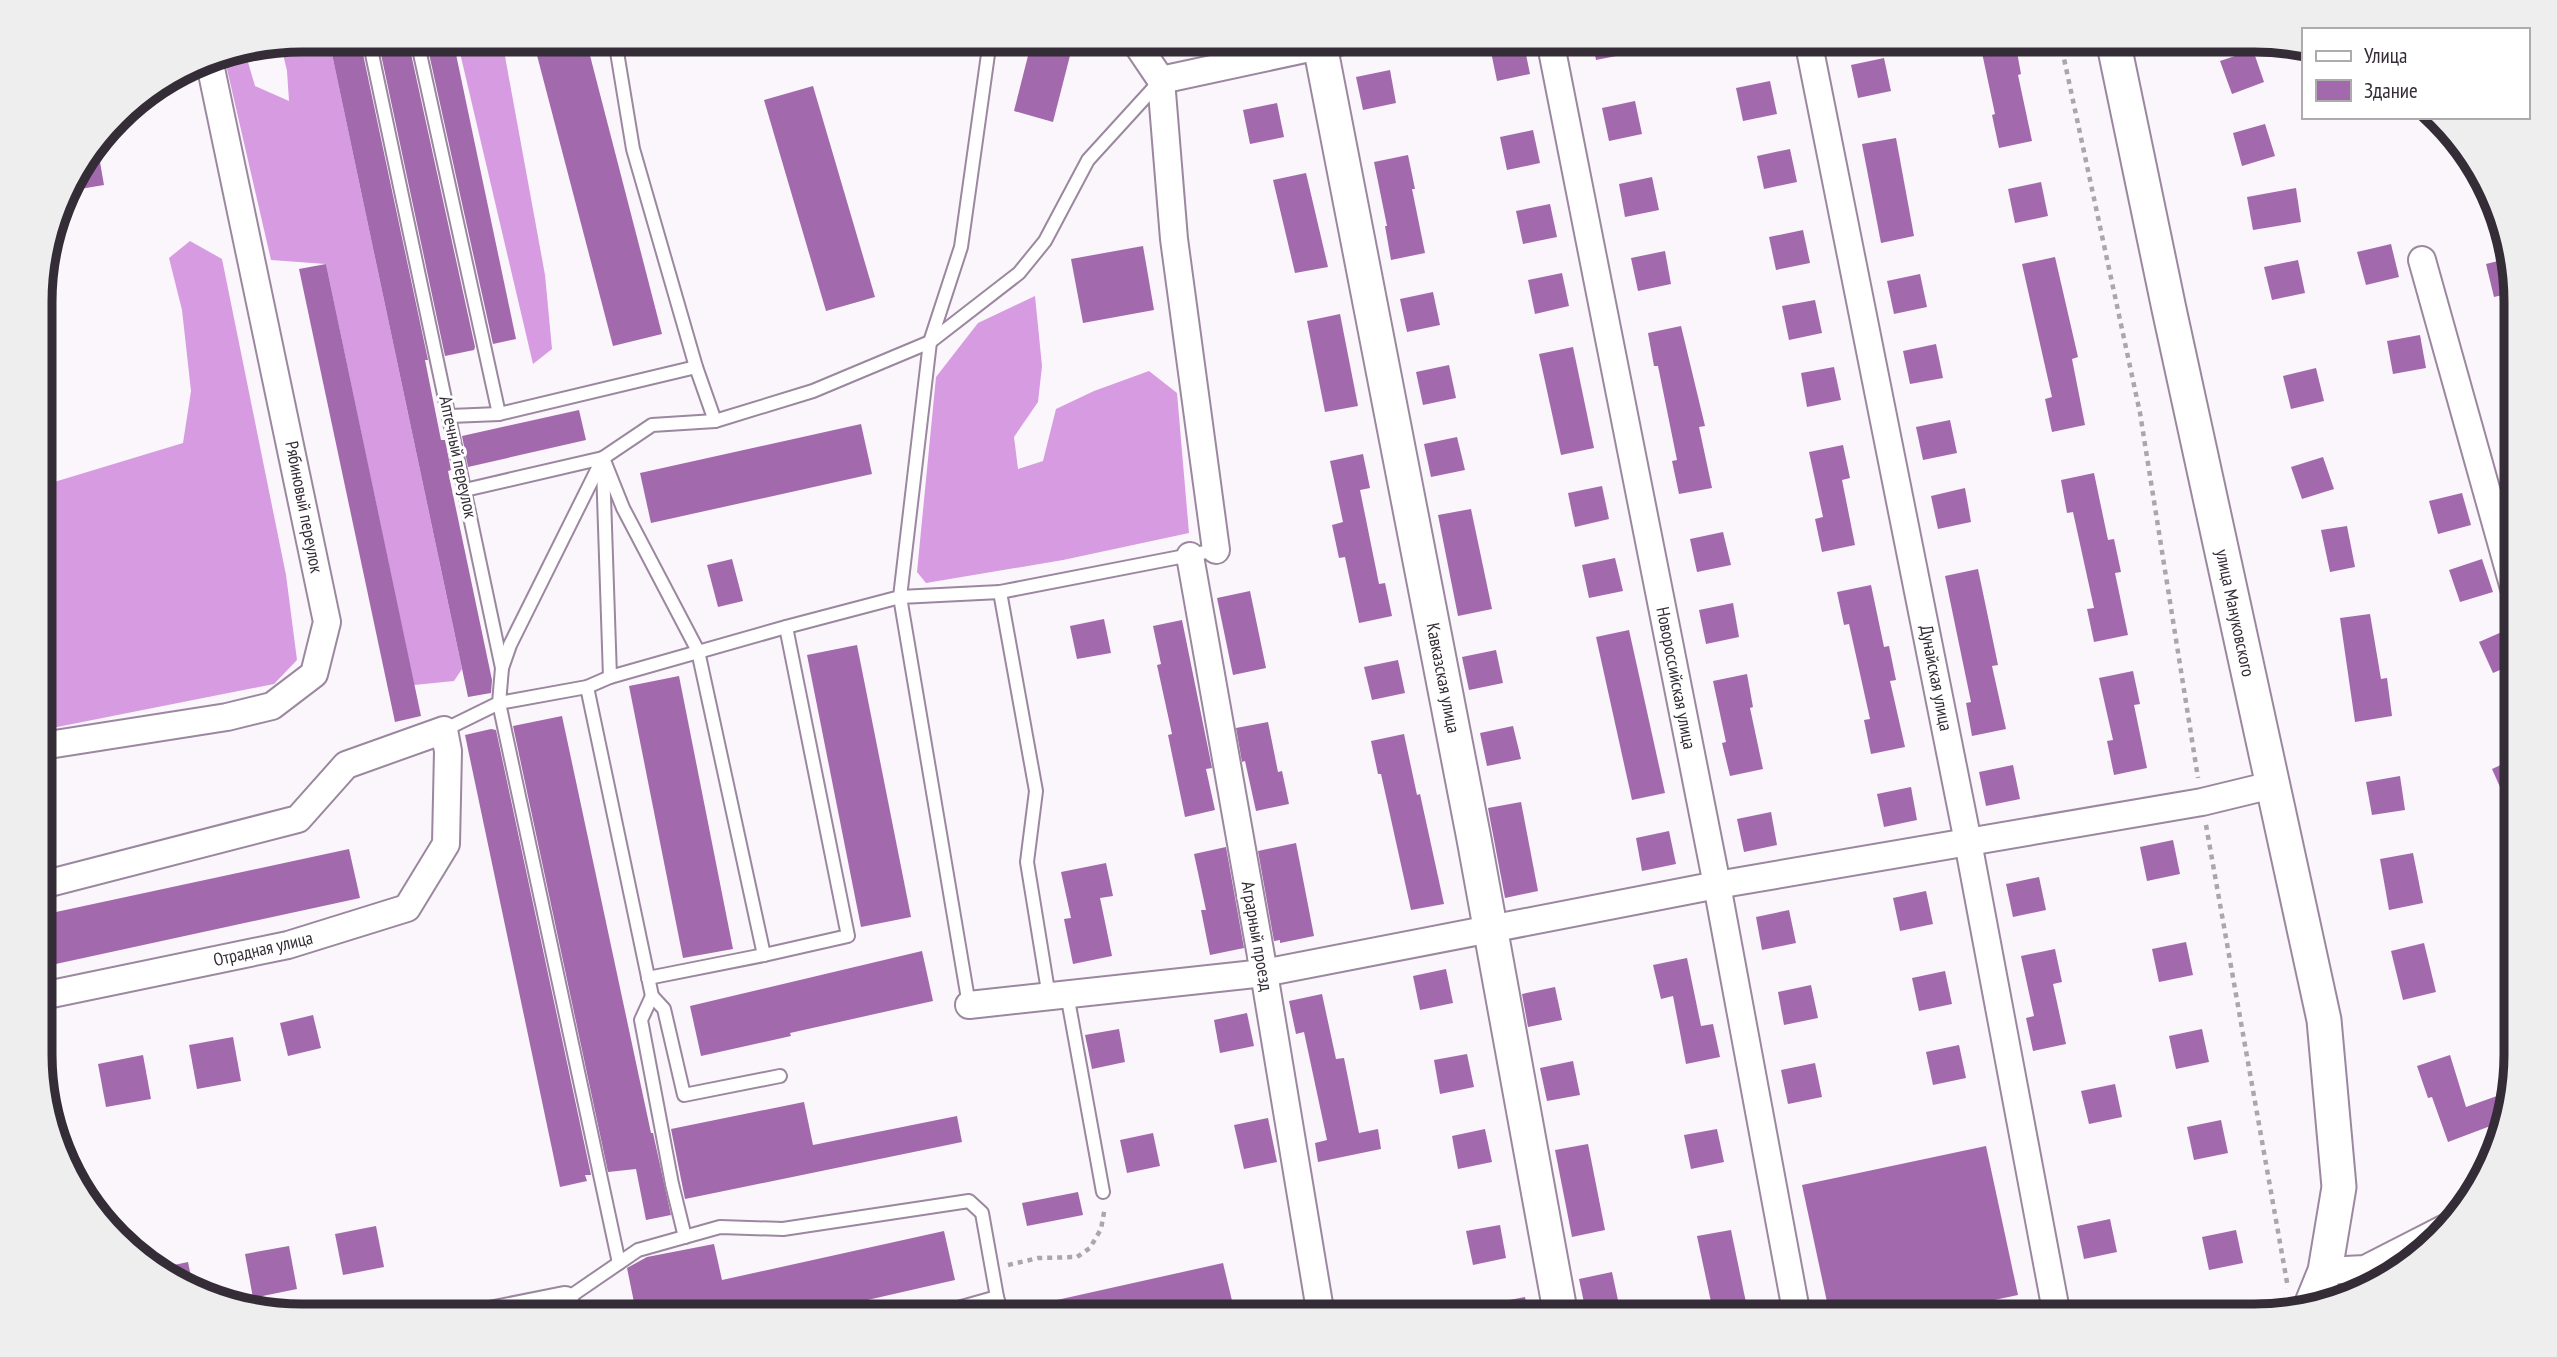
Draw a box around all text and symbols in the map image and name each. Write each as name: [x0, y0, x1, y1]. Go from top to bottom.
legend: [2302, 28, 2529, 119]
text: Улица: [2364, 42, 2407, 69]
text: Здание: [2364, 77, 2418, 104]
street label: Аптечный переулок: [434, 394, 483, 520]
street label: Рябиновый переулок: [280, 439, 329, 575]
street label: улица Мануковского: [2211, 547, 2260, 679]
street label: Новороссийская улица: [1651, 605, 1702, 751]
street label: Кавказская улица: [1422, 621, 1465, 735]
street label: Дунайская улица: [1915, 623, 1958, 733]
street label: Аграрный проезд: [1237, 879, 1278, 993]
street label: Отрадная улица: [211, 926, 315, 971]

